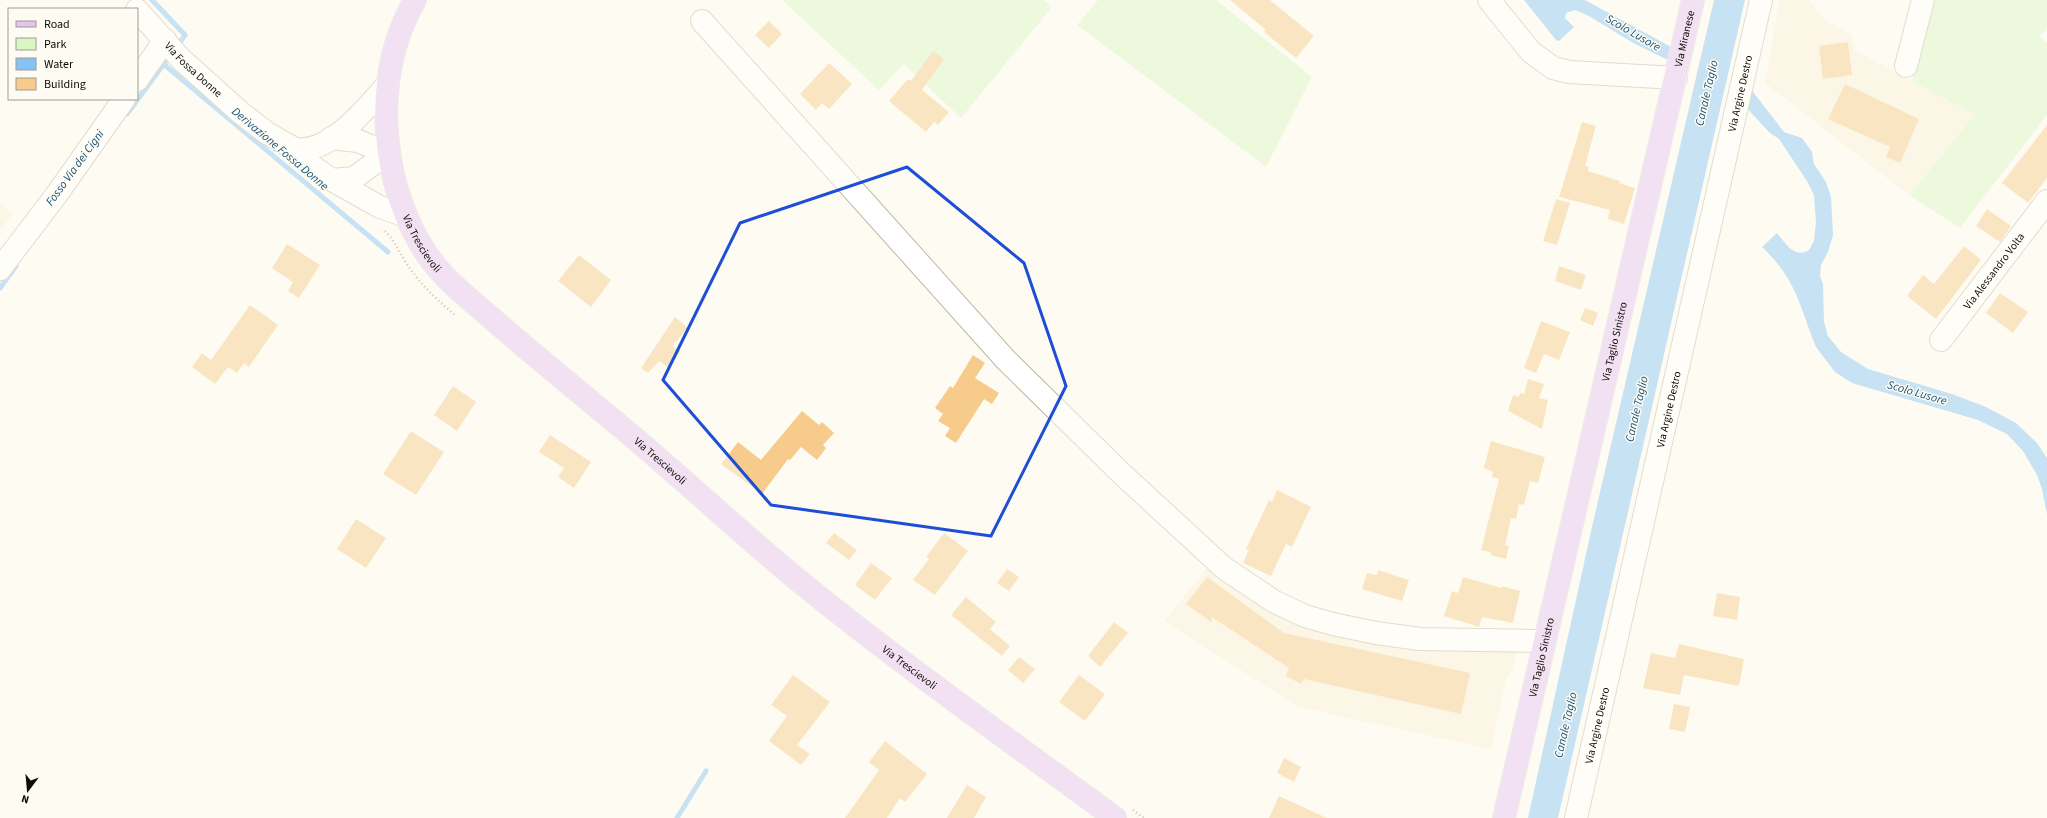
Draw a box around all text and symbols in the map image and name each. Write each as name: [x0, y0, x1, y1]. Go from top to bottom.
legend: [8, 8, 138, 100]
street label: Via Miranese: [1670, 8, 1698, 68]
water label: Scolo Lusore: [1602, 10, 1664, 56]
text: Road: [44, 16, 70, 33]
text: Park: [44, 36, 66, 53]
street label: Via Fossa Donne: [161, 38, 226, 101]
street label: Via Argine Destro: [1724, 54, 1756, 133]
text: Water: [44, 56, 74, 73]
water label: Canale Taglio: [1691, 58, 1723, 128]
text: Building: [44, 76, 86, 93]
water label: Derivazione Fossa Donne: [228, 103, 332, 195]
water label: Fosso Via dei Cigni: [42, 127, 108, 209]
street label: Via Trescievoli: [399, 212, 445, 276]
street label: Via Alessandro Volta: [1960, 229, 2028, 312]
street label: Via Taglio Sinistro: [1598, 300, 1631, 383]
street label: Via Argine Destro: [1653, 370, 1684, 449]
water label: Canale Taglio: [1621, 374, 1653, 444]
water label: Scolo Lusore: [1885, 376, 1949, 410]
street label: Via Trescievoli: [631, 434, 690, 488]
street label: Via Taglio Sinistro: [1525, 616, 1558, 698]
street label: Via Trescievoli: [879, 642, 940, 693]
street label: Via Argine Destro: [1581, 686, 1613, 765]
water label: Canale Taglio: [1550, 690, 1582, 760]
north arrow: [8, 770, 48, 810]
text: N: [20, 791, 31, 807]

